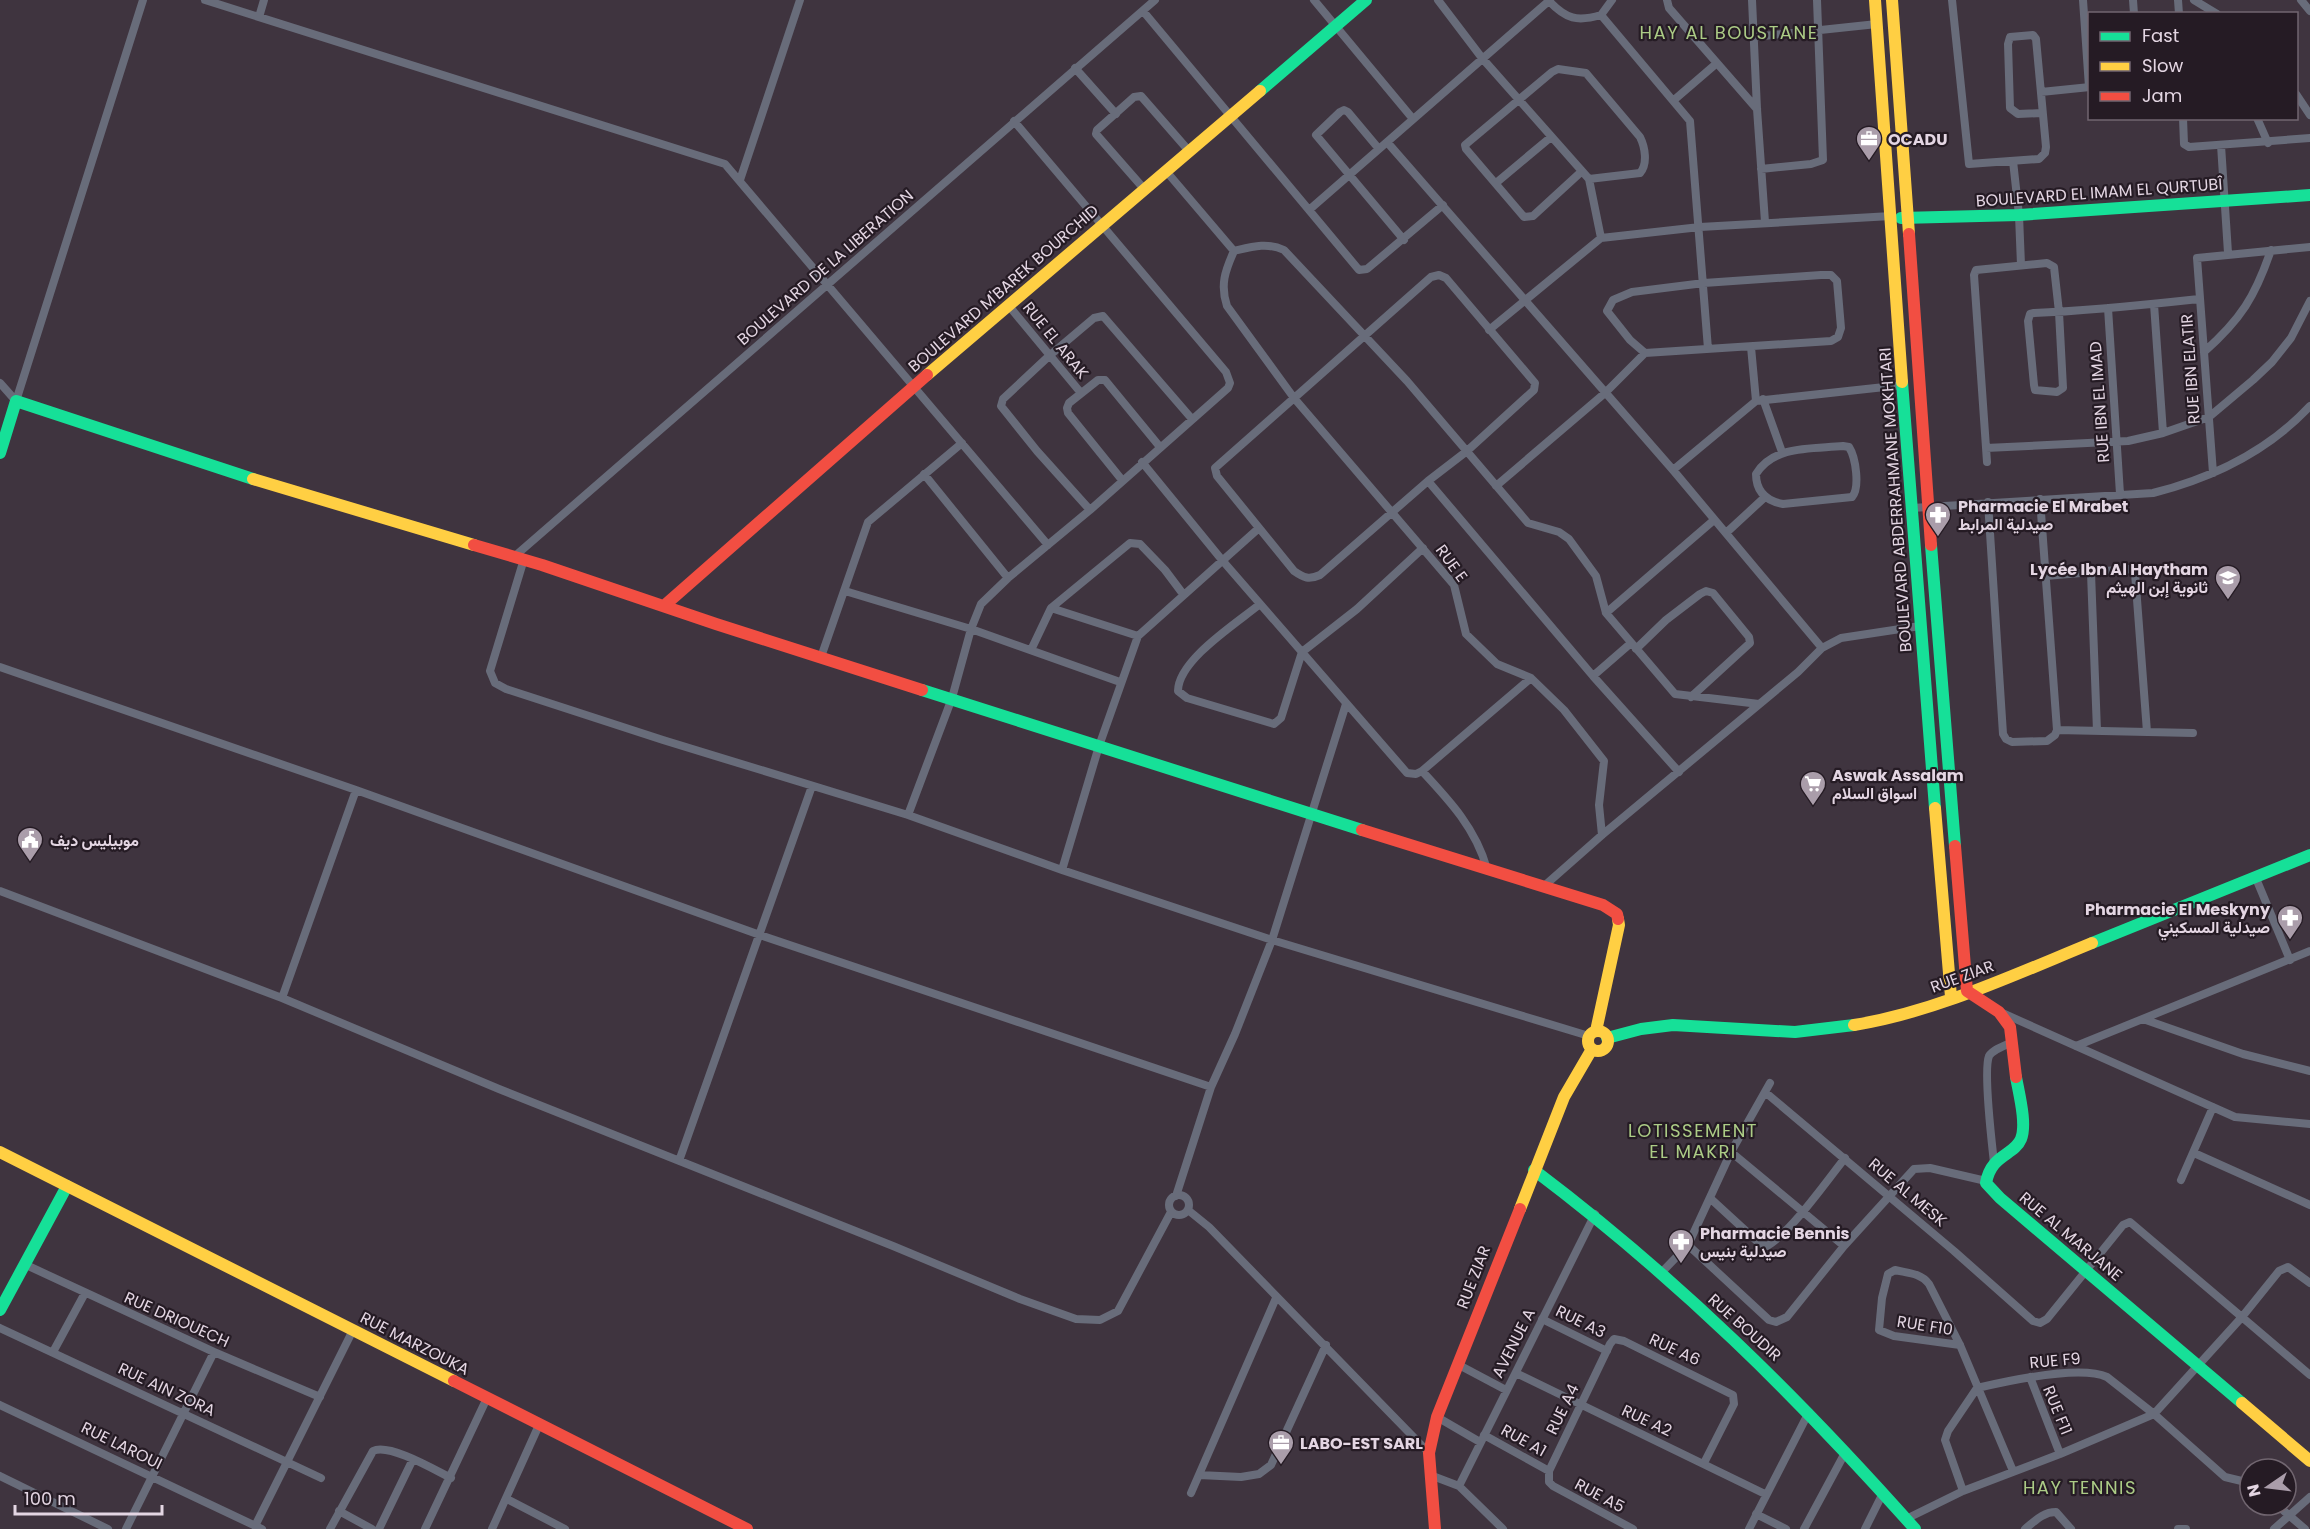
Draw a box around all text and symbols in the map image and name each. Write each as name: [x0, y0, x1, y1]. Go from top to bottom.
legend: [2088, 12, 2298, 120]
district label: HAY AL BOUSTANE: [1640, 20, 1818, 45]
text: Fast: [2142, 23, 2179, 48]
text: Slow: [2142, 53, 2184, 78]
text: Jam: [2142, 83, 2182, 108]
office icon: OCADU: [1854, 124, 1884, 162]
place label: OCADU: [1888, 128, 1947, 151]
street label: BOULEVARD EL IMAM EL QURTUBÎ: [1975, 172, 2224, 213]
street label: BOULEVARD DE LA LIBERATION: [732, 184, 918, 350]
street label: BOULEVARD M'BAREK BOURCHID: [903, 199, 1104, 378]
street label: RUE EL ARAK: [1017, 297, 1094, 384]
street label: RUE IBN ELATIR: [2175, 313, 2206, 425]
street label: RUE IBN EL IMAD: [2084, 341, 2115, 463]
street label: BOULEVARD ABDERRAHMANE MOKHTARI: [1873, 347, 1918, 653]
place label: Pharmacie El Mrabet صيدلية المرابط: [1958, 495, 2128, 536]
pharmacy icon: Pharmacie El Mrabet صيدلية المرابط: [1923, 500, 1953, 538]
street label: RUE E: [1430, 540, 1473, 587]
place label: Lycée Ibn Al Haytham ثانوية إبن الهيثم: [2030, 558, 2208, 599]
school or university icon: Lycée Ibn Al Haytham ثانوية إبن الهيثم: [2213, 563, 2243, 601]
place label: Aswak Assalam اسواق السلام: [1832, 764, 1964, 805]
supermarket icon: Aswak Assalam اسواق السلام: [1798, 769, 1828, 807]
public building icon: موبيليس ديف: [15, 825, 45, 863]
place label: موبيليس ديف: [50, 829, 139, 852]
place label: Pharmacie El Meskyny صيدلية المسكيني: [2085, 898, 2271, 941]
pharmacy icon: Pharmacie El Meskyny صيدلية المسكيني: [2275, 903, 2305, 941]
street label: RUE ZIAR: [1927, 954, 1997, 999]
district label: LOTISSEMENT EL MAKRI: [1628, 1118, 1758, 1164]
street label: RUE AL MESK: [1864, 1153, 1952, 1232]
street label: RUE AL MARJANE: [2014, 1186, 2127, 1286]
place label: Pharmacie Bennis صيدلية بنيس: [1700, 1222, 1850, 1263]
pharmacy icon: Pharmacie Bennis صيدلية بنيس: [1666, 1227, 1696, 1265]
street label: RUE ZIAR: [1451, 1242, 1496, 1312]
street label: RUE DRIOUECH: [121, 1286, 233, 1353]
street label: RUE BOUDIR: [1703, 1288, 1786, 1366]
street label: RUE A3: [1552, 1299, 1610, 1343]
street label: AVENUE A: [1486, 1304, 1541, 1382]
street label: RUE MARZOUKA: [356, 1306, 474, 1381]
street label: RUE F10: [1895, 1310, 1954, 1341]
street label: RUE A6: [1645, 1328, 1704, 1371]
street label: RUE F9: [2029, 1347, 2082, 1374]
street label: RUE AIN ZORA: [114, 1357, 219, 1422]
street label: RUE A4: [1540, 1380, 1585, 1438]
street label: RUE F11: [2037, 1382, 2078, 1438]
street label: RUE A2: [1618, 1399, 1676, 1442]
street label: RUE LAROUI: [77, 1416, 166, 1475]
street label: RUE A1: [1497, 1419, 1551, 1462]
office icon: LABO-EST SARL: [1266, 1428, 1296, 1466]
place label: LABO-EST SARL: [1300, 1432, 1423, 1455]
north arrow: [2238, 1457, 2298, 1517]
street label: RUE A5: [1571, 1473, 1629, 1518]
district label: HAY TENNIS: [2023, 1475, 2137, 1500]
scale bar: [15, 1478, 162, 1516]
text: N: [2241, 1482, 2267, 1499]
text: 100 m: [24, 1486, 76, 1511]

